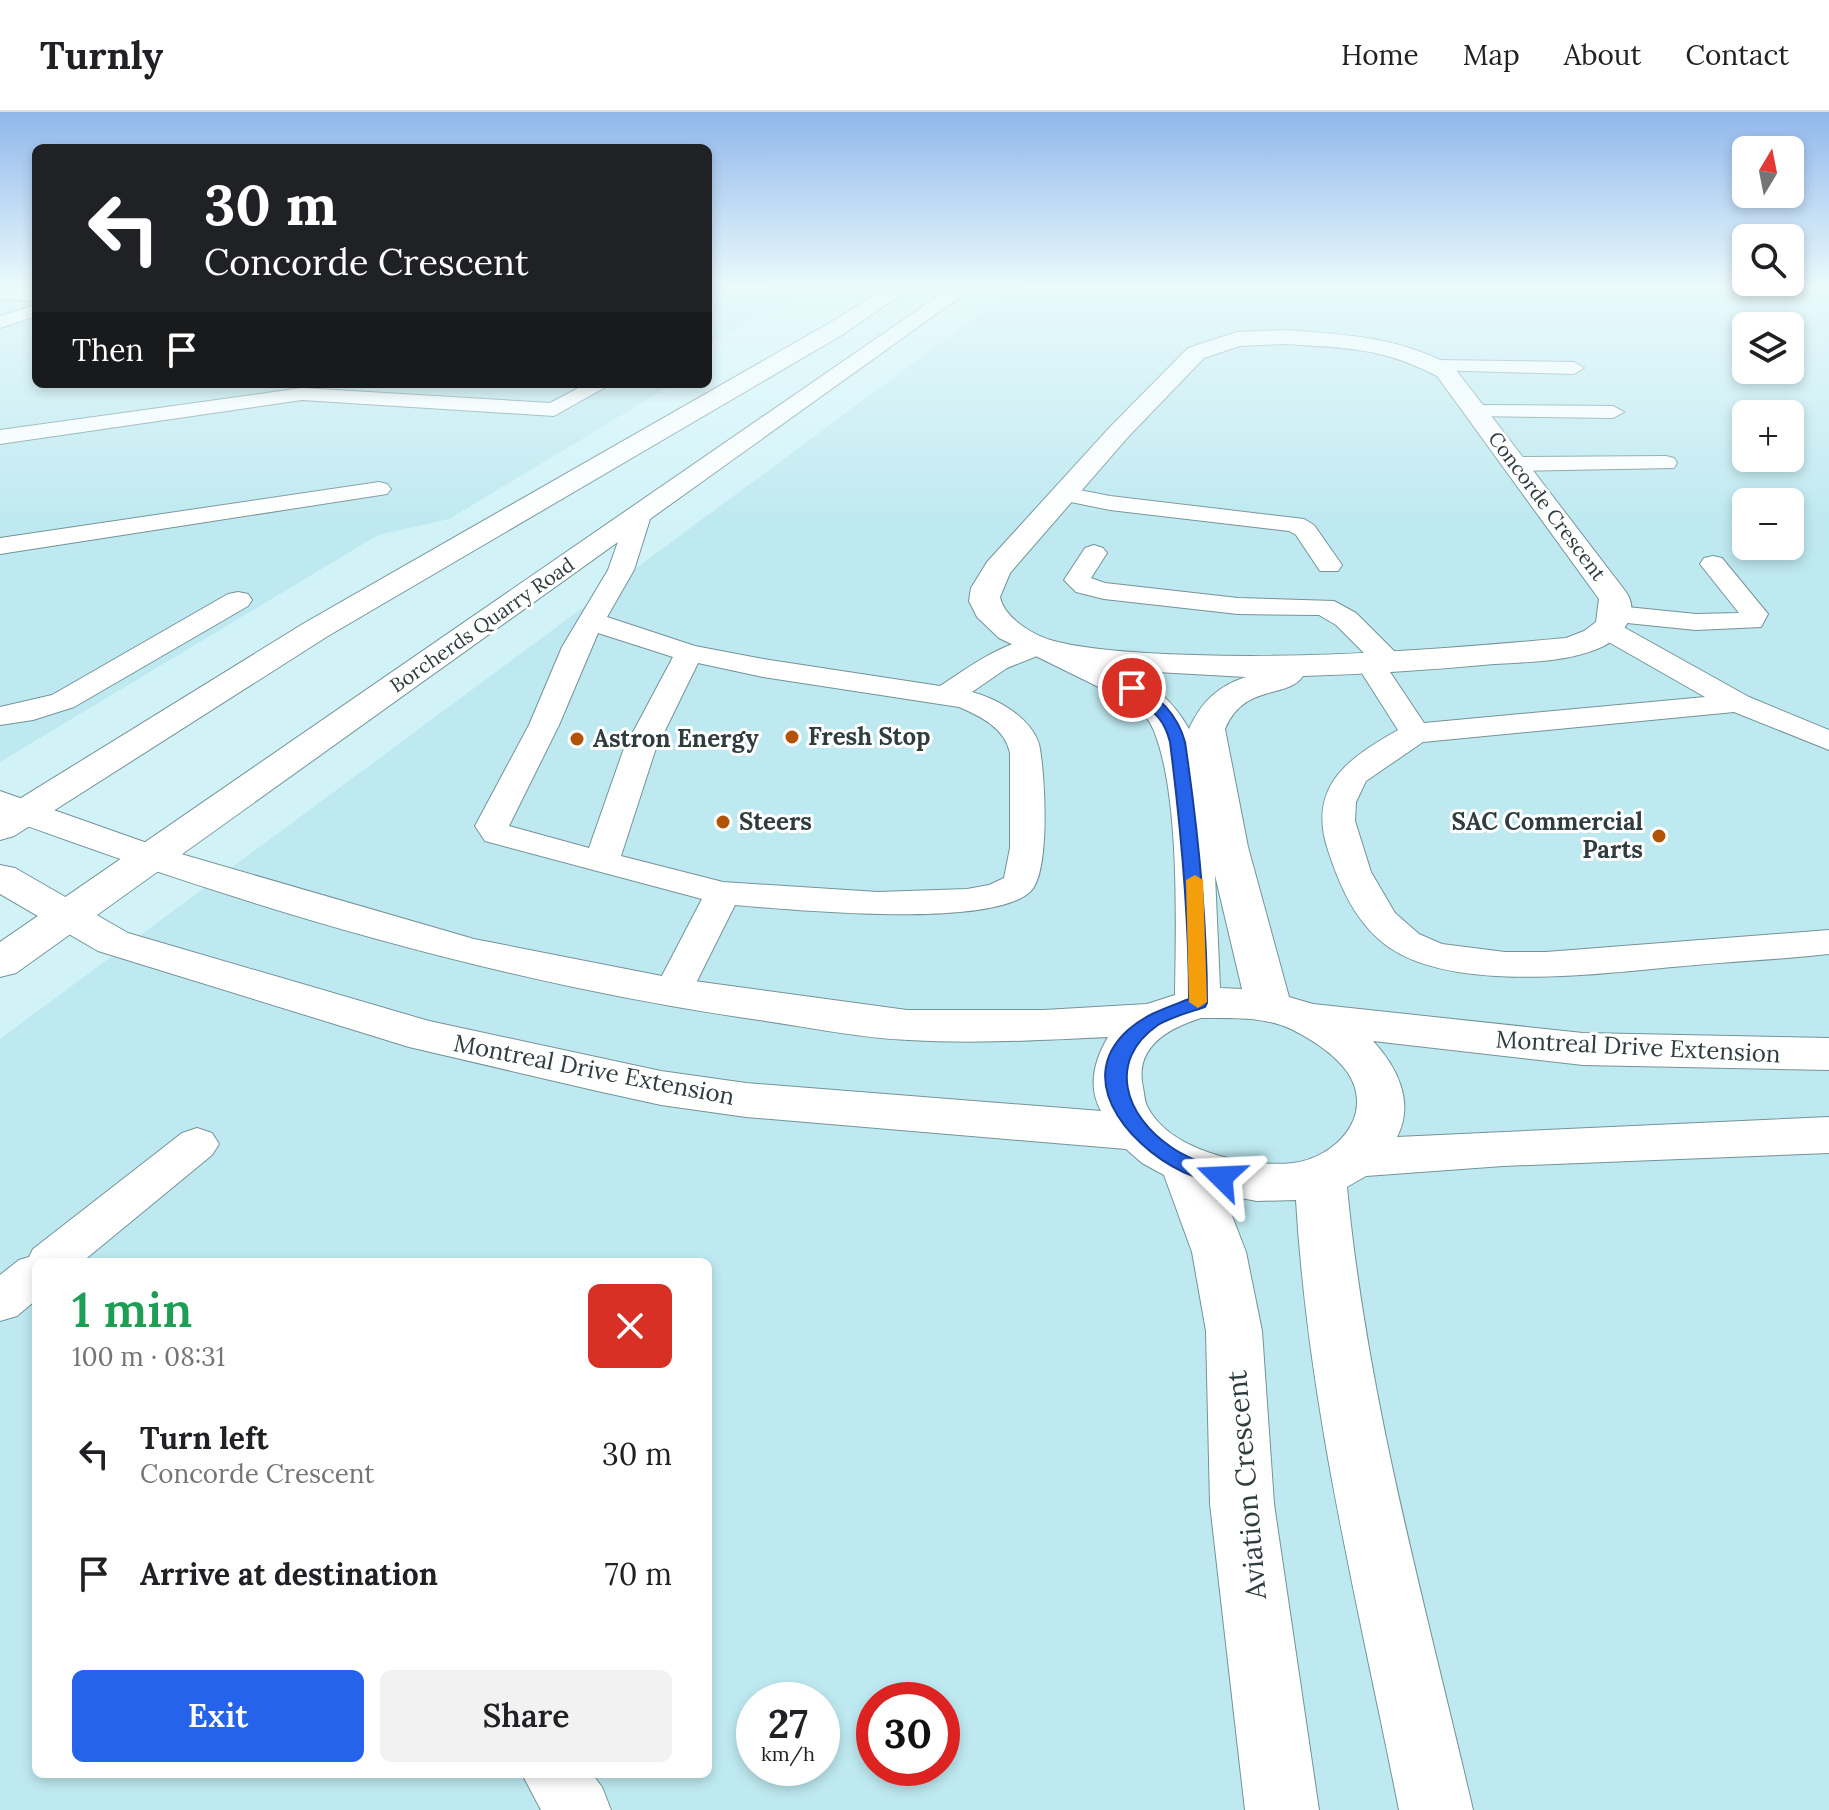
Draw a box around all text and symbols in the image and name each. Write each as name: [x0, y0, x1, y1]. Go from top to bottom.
text: Turnly: [40, 31, 163, 79]
text: Home: [1341, 37, 1419, 73]
text: Map: [1463, 37, 1520, 73]
text: About: [1564, 37, 1641, 73]
text: Contact: [1685, 37, 1789, 73]
north arrow: [1732, 136, 1804, 208]
map controls: [1732, 136, 1804, 560]
text: 30 m: [204, 169, 337, 240]
icon: left: [72, 176, 176, 280]
button: search: [1732, 224, 1804, 296]
text: Concorde Crescent: [204, 239, 529, 285]
button: layers: [1732, 312, 1804, 384]
icon: arrive: [160, 328, 204, 372]
text: Then: [72, 331, 144, 369]
button: +: [1732, 400, 1804, 472]
street label: Concorde Crescent: [1483, 426, 1612, 585]
button: −: [1732, 488, 1804, 560]
street label: Borcherds Quarry Road: [385, 551, 579, 698]
pin: [1098, 654, 1166, 722]
icon: arrive: [1110, 666, 1154, 710]
place label: Fresh Stop: [808, 721, 931, 752]
place label: Astron Energy: [593, 723, 759, 754]
marker: Fresh Stop: [783, 728, 801, 746]
marker: Astron Energy: [568, 730, 586, 748]
place label: Steers: [739, 806, 812, 837]
place label: SAC Commercial Parts: [1452, 806, 1643, 865]
marker: Steers: [714, 813, 732, 831]
marker: SAC Commercial Parts: [1650, 827, 1668, 845]
street label: Montreal Drive Extension: [1495, 1024, 1781, 1069]
street label: Montreal Drive Extension: [451, 1027, 737, 1112]
position arrow: [1179, 1135, 1263, 1219]
text: 1 min: [72, 1279, 192, 1340]
button: close: [588, 1284, 672, 1368]
text: 100 m · 08:31: [72, 1340, 225, 1373]
street label: Aviation Crescent: [1218, 1369, 1274, 1602]
text: Turn left: [140, 1419, 268, 1457]
icon: left: [72, 1432, 116, 1476]
text: 30 m: [602, 1435, 672, 1473]
text: Concorde Crescent: [140, 1457, 374, 1490]
icon: arrive: [72, 1552, 116, 1596]
text: Arrive at destination: [140, 1555, 438, 1593]
text: 70 m: [605, 1555, 672, 1593]
button: Exit: [72, 1670, 364, 1762]
button: Share: [380, 1670, 672, 1762]
speed limit sign: 30: [856, 1682, 960, 1786]
text: 27: [768, 1698, 808, 1749]
text: km/h: [761, 1741, 815, 1766]

